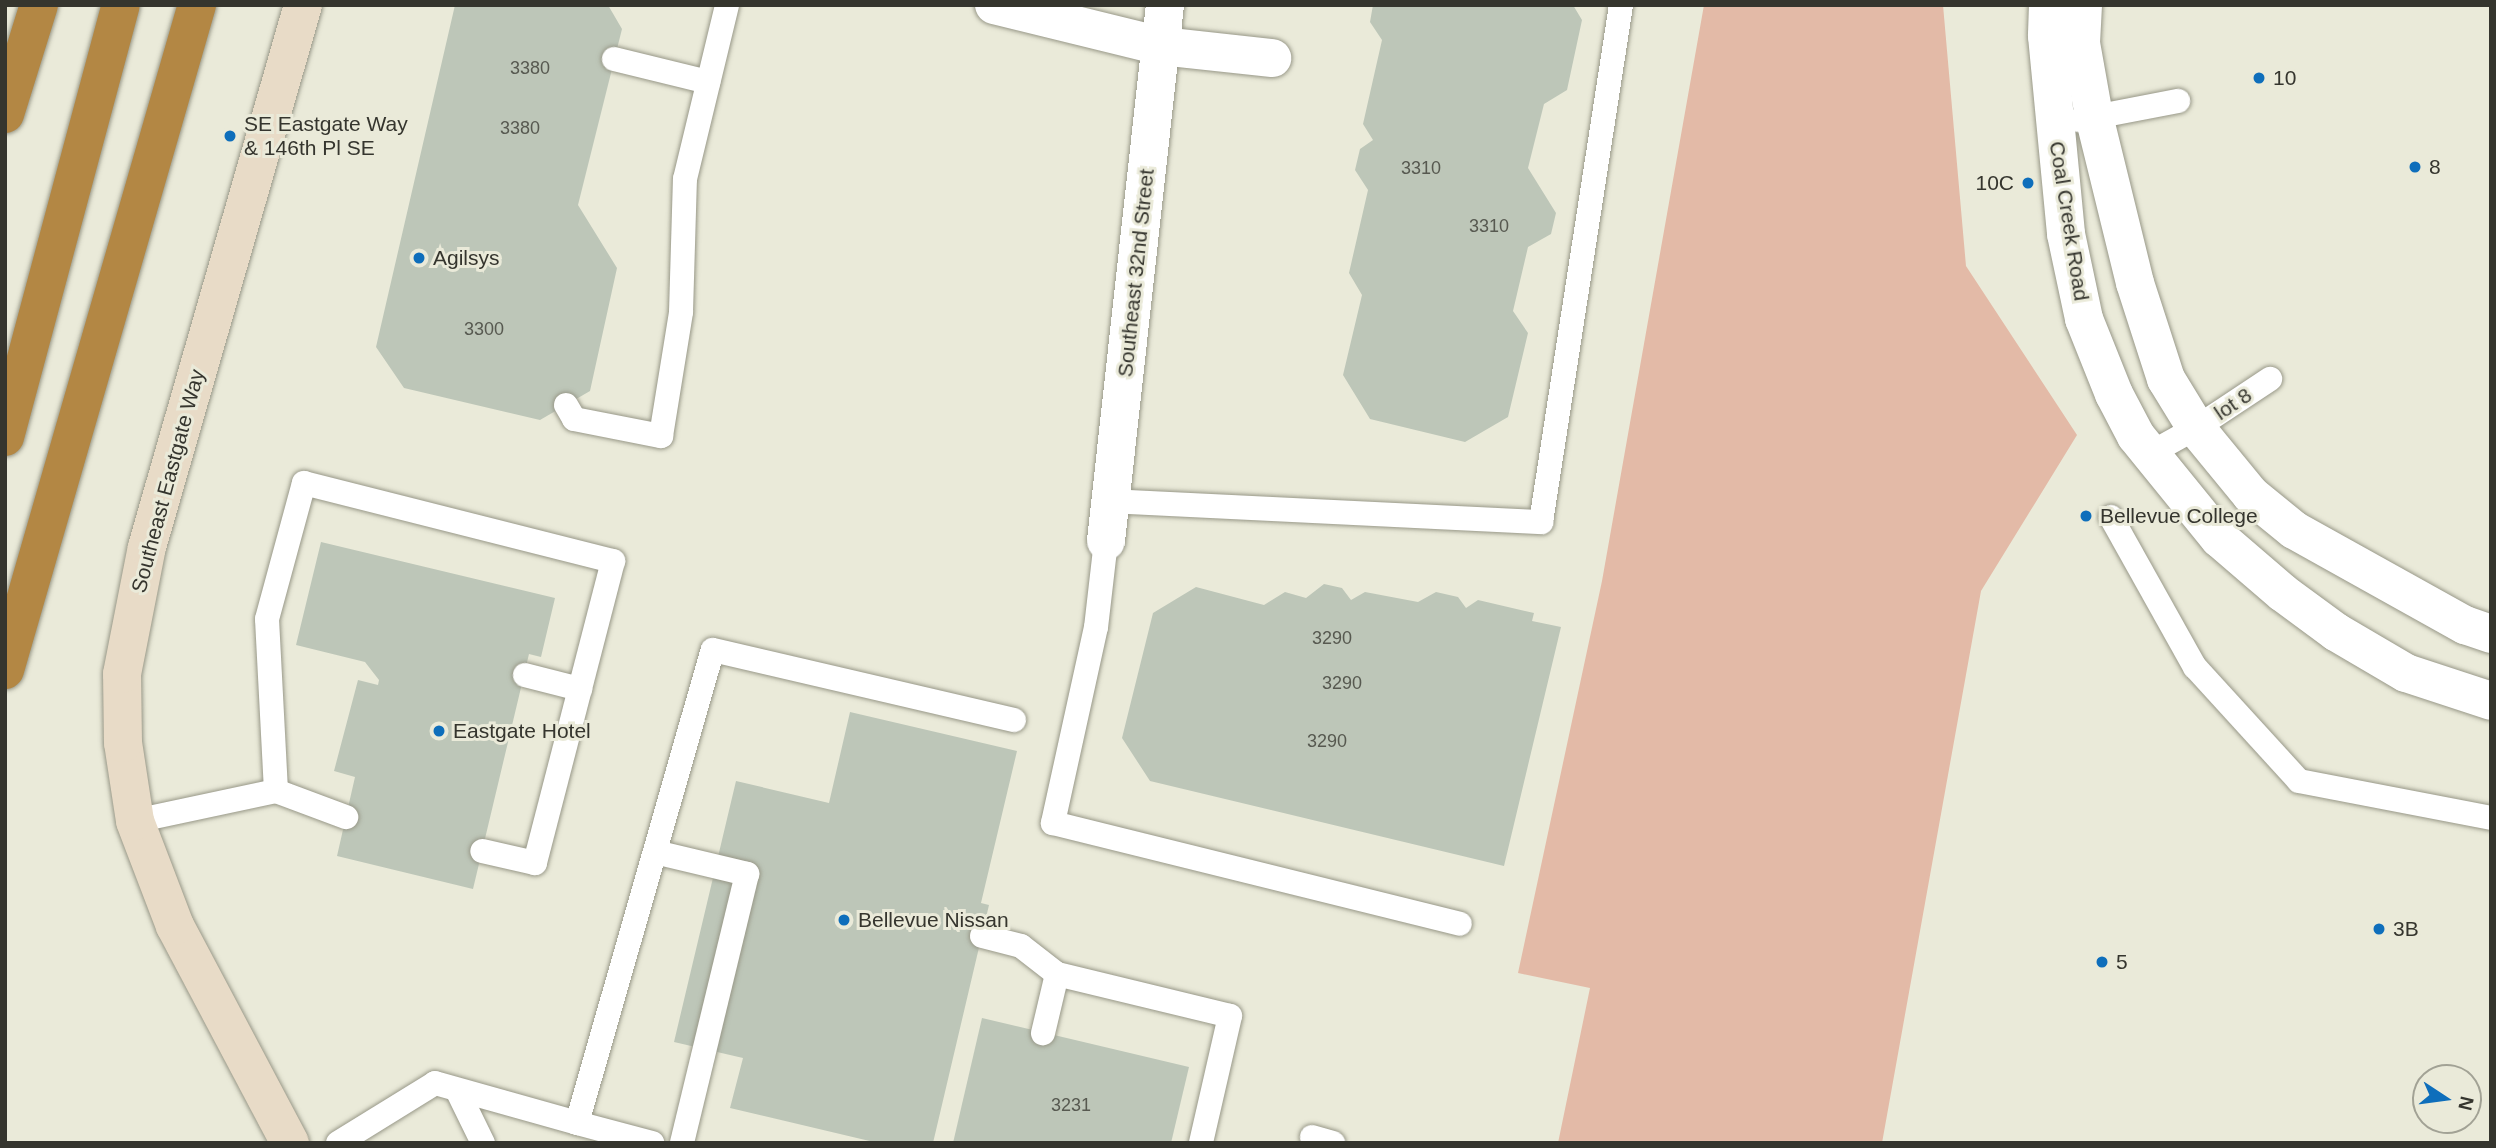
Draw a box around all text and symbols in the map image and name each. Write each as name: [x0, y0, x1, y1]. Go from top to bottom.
house number: 3380: [510, 57, 550, 79]
place label: 10: [2273, 65, 2296, 91]
marker: 10: [2251, 70, 2267, 86]
place label: SE Eastgate Way & 146th Pl SE: [244, 111, 408, 161]
house number: 3380: [500, 117, 540, 139]
marker: SE Eastgate Way & 146th Pl SE: [222, 128, 238, 144]
street label: Coal Creek Road: [2044, 139, 2094, 303]
place label: 8: [2429, 154, 2441, 180]
house number: 3310: [1401, 157, 1441, 179]
marker: 8: [2407, 159, 2423, 175]
street label: Southeast 32nd Street: [1113, 168, 1159, 378]
place label: 10C: [1975, 170, 2014, 196]
marker: 10C: [2020, 175, 2036, 191]
house number: 3310: [1469, 215, 1509, 237]
place label: Agilsys: [433, 245, 500, 271]
marker: Agilsys: [411, 250, 427, 266]
house number: 3300: [464, 318, 504, 340]
street label: Southeast Eastgate Way: [126, 366, 210, 596]
street label: lot 8: [2210, 382, 2256, 426]
place label: Bellevue College: [2100, 503, 2258, 529]
marker: Bellevue College: [2078, 508, 2094, 524]
house number: 3290: [1312, 627, 1352, 649]
house number: 3290: [1322, 672, 1362, 694]
place label: Eastgate Hotel: [453, 718, 591, 744]
marker: Eastgate Hotel: [431, 723, 447, 739]
house number: 3290: [1307, 730, 1347, 752]
place label: Bellevue Nissan: [858, 907, 1009, 933]
marker: Bellevue Nissan: [836, 912, 852, 928]
place label: 3B: [2393, 916, 2419, 942]
marker: 3B: [2371, 921, 2387, 937]
place label: 5: [2116, 949, 2128, 975]
marker: 5: [2094, 954, 2110, 970]
north arrow: [2412, 1064, 2482, 1134]
house number: 3231: [1051, 1094, 1091, 1116]
text: N: [2454, 1094, 2478, 1112]

